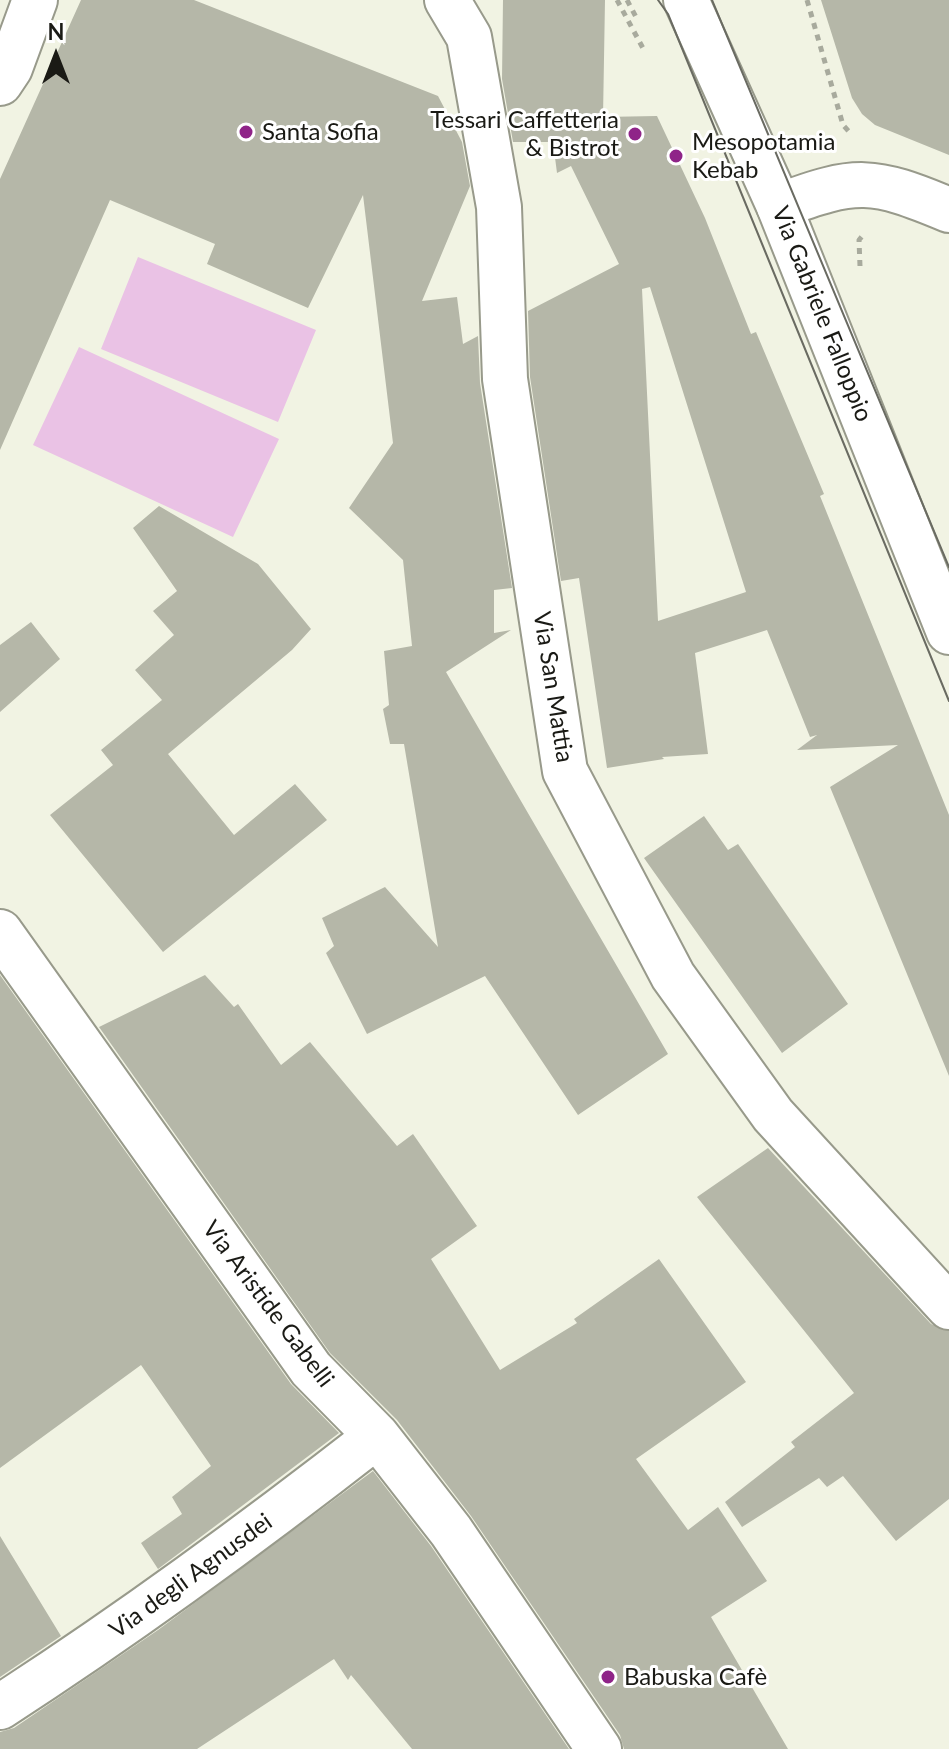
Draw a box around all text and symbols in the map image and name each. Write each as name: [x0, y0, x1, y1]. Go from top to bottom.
north arrow: [16, 16, 96, 96]
text: N: [48, 18, 64, 45]
place label: Tessari Caffetteria & Bistrot: [430, 106, 619, 162]
place label: Santa Sofia: [262, 118, 379, 146]
marker: Santa Sofia: [237, 123, 255, 141]
marker: Tessari Caffetteria & Bistrot: [626, 125, 644, 143]
place label: Mesopotamia Kebab: [692, 128, 835, 184]
marker: Mesopotamia Kebab: [667, 147, 685, 165]
street label: Via Gabriele Falloppio: [766, 202, 878, 426]
street label: Via San Mattia: [527, 610, 579, 764]
street label: Via Aristide Gabelli: [196, 1215, 340, 1393]
street label: Via degli Agnusdei: [104, 1507, 278, 1645]
place label: Babuska Cafè: [624, 1663, 767, 1691]
marker: Babuska Cafè: [599, 1668, 617, 1686]

